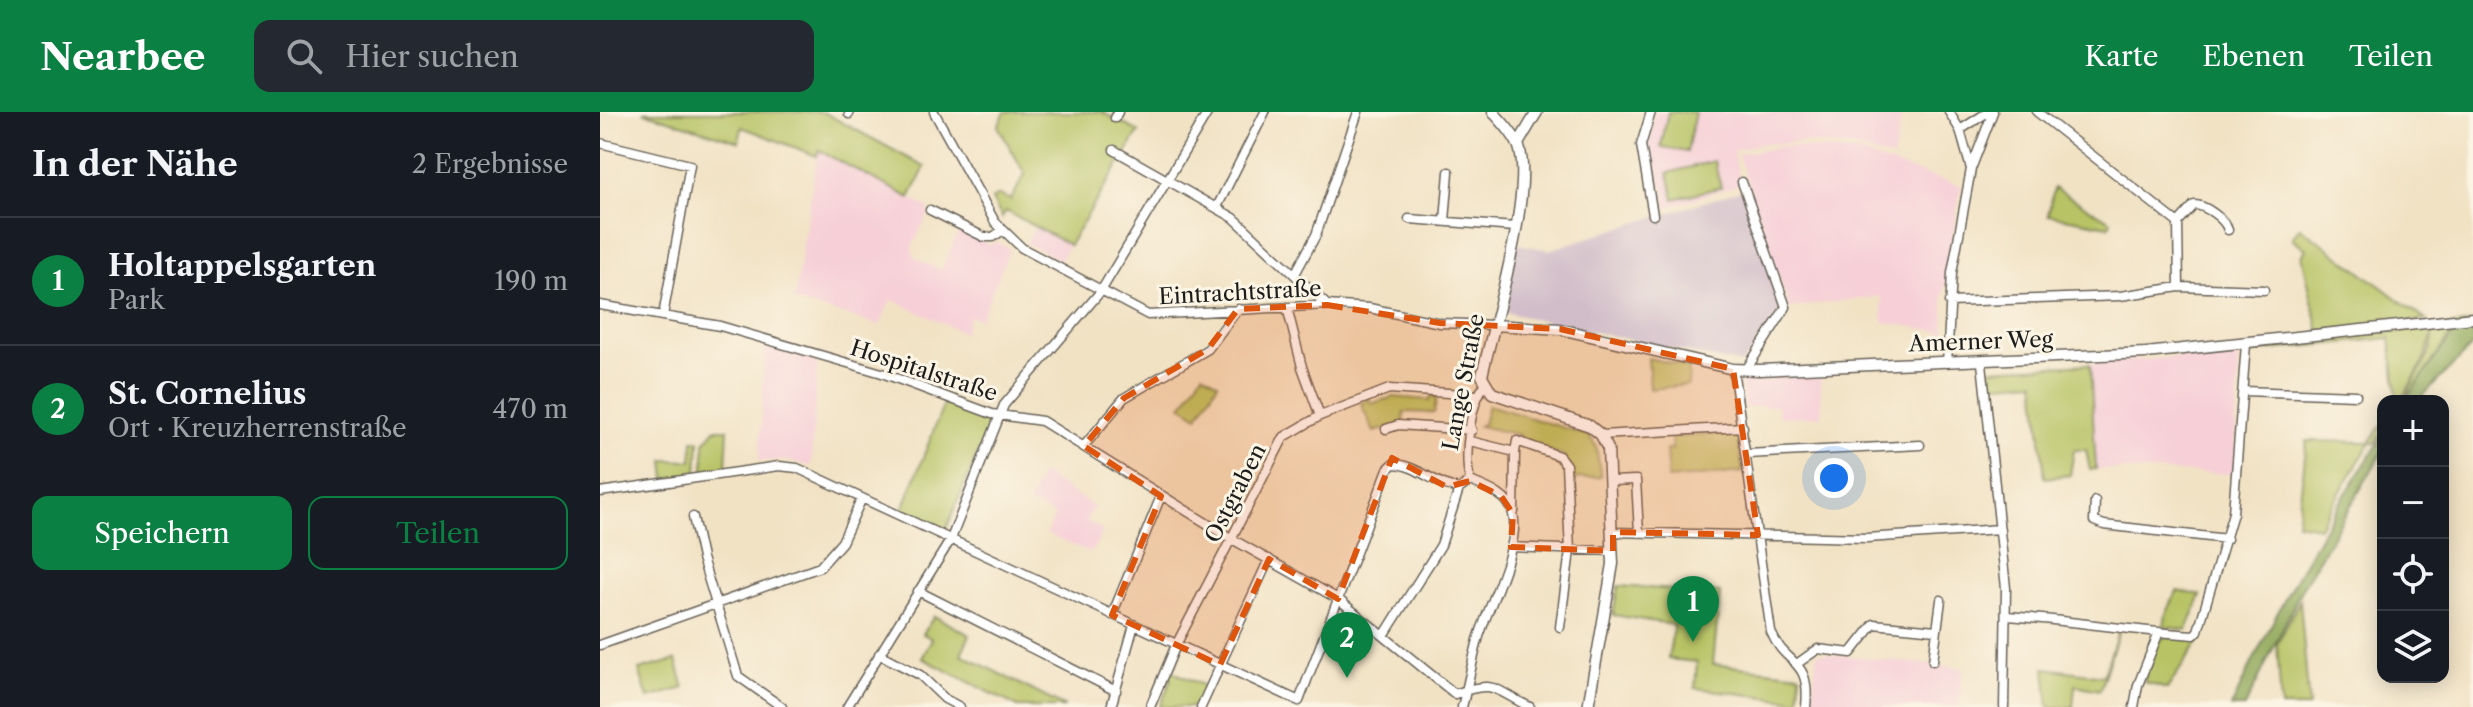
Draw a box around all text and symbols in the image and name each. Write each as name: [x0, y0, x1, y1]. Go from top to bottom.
search box: [254, 20, 814, 92]
text: Nearbee: [40, 33, 206, 80]
icon: search: [282, 34, 326, 78]
text: Hier suchen: [346, 38, 519, 75]
text: Karte: [2084, 39, 2158, 73]
text: Ebenen: [2202, 39, 2305, 73]
text: Teilen: [2349, 39, 2433, 73]
text: In der Nähe: [32, 143, 238, 185]
text: 2 Ergebnisse: [412, 148, 568, 180]
text: Holtappelsgarten: [108, 247, 376, 284]
text: 1: [52, 265, 64, 297]
text: 190 m: [494, 265, 568, 297]
street label: Eintrachtstraße: [1158, 275, 1322, 310]
text: Park: [108, 284, 165, 316]
street label: Lange Straße: [1437, 311, 1490, 453]
street label: Amerner Weg: [1907, 325, 2054, 358]
street label: Hospitalstraße: [847, 334, 1001, 407]
text: St. Cornelius: [108, 375, 307, 412]
text: 2: [50, 393, 66, 425]
text: 470 m: [493, 393, 568, 425]
map controls: [2377, 395, 2449, 683]
button: +: [2377, 395, 2449, 467]
text: Ort · Kreuzherrenstraße: [108, 412, 407, 444]
street label: Ostgraben: [1199, 439, 1272, 547]
your location: [1814, 458, 1854, 498]
button: −: [2377, 467, 2449, 539]
button: Speichern: [32, 496, 292, 570]
button: Teilen: [308, 496, 568, 570]
button: locate: [2377, 539, 2449, 611]
pin: 1: [1667, 576, 1719, 642]
button: layers: [2377, 611, 2449, 683]
pin: 2: [1321, 612, 1373, 678]

